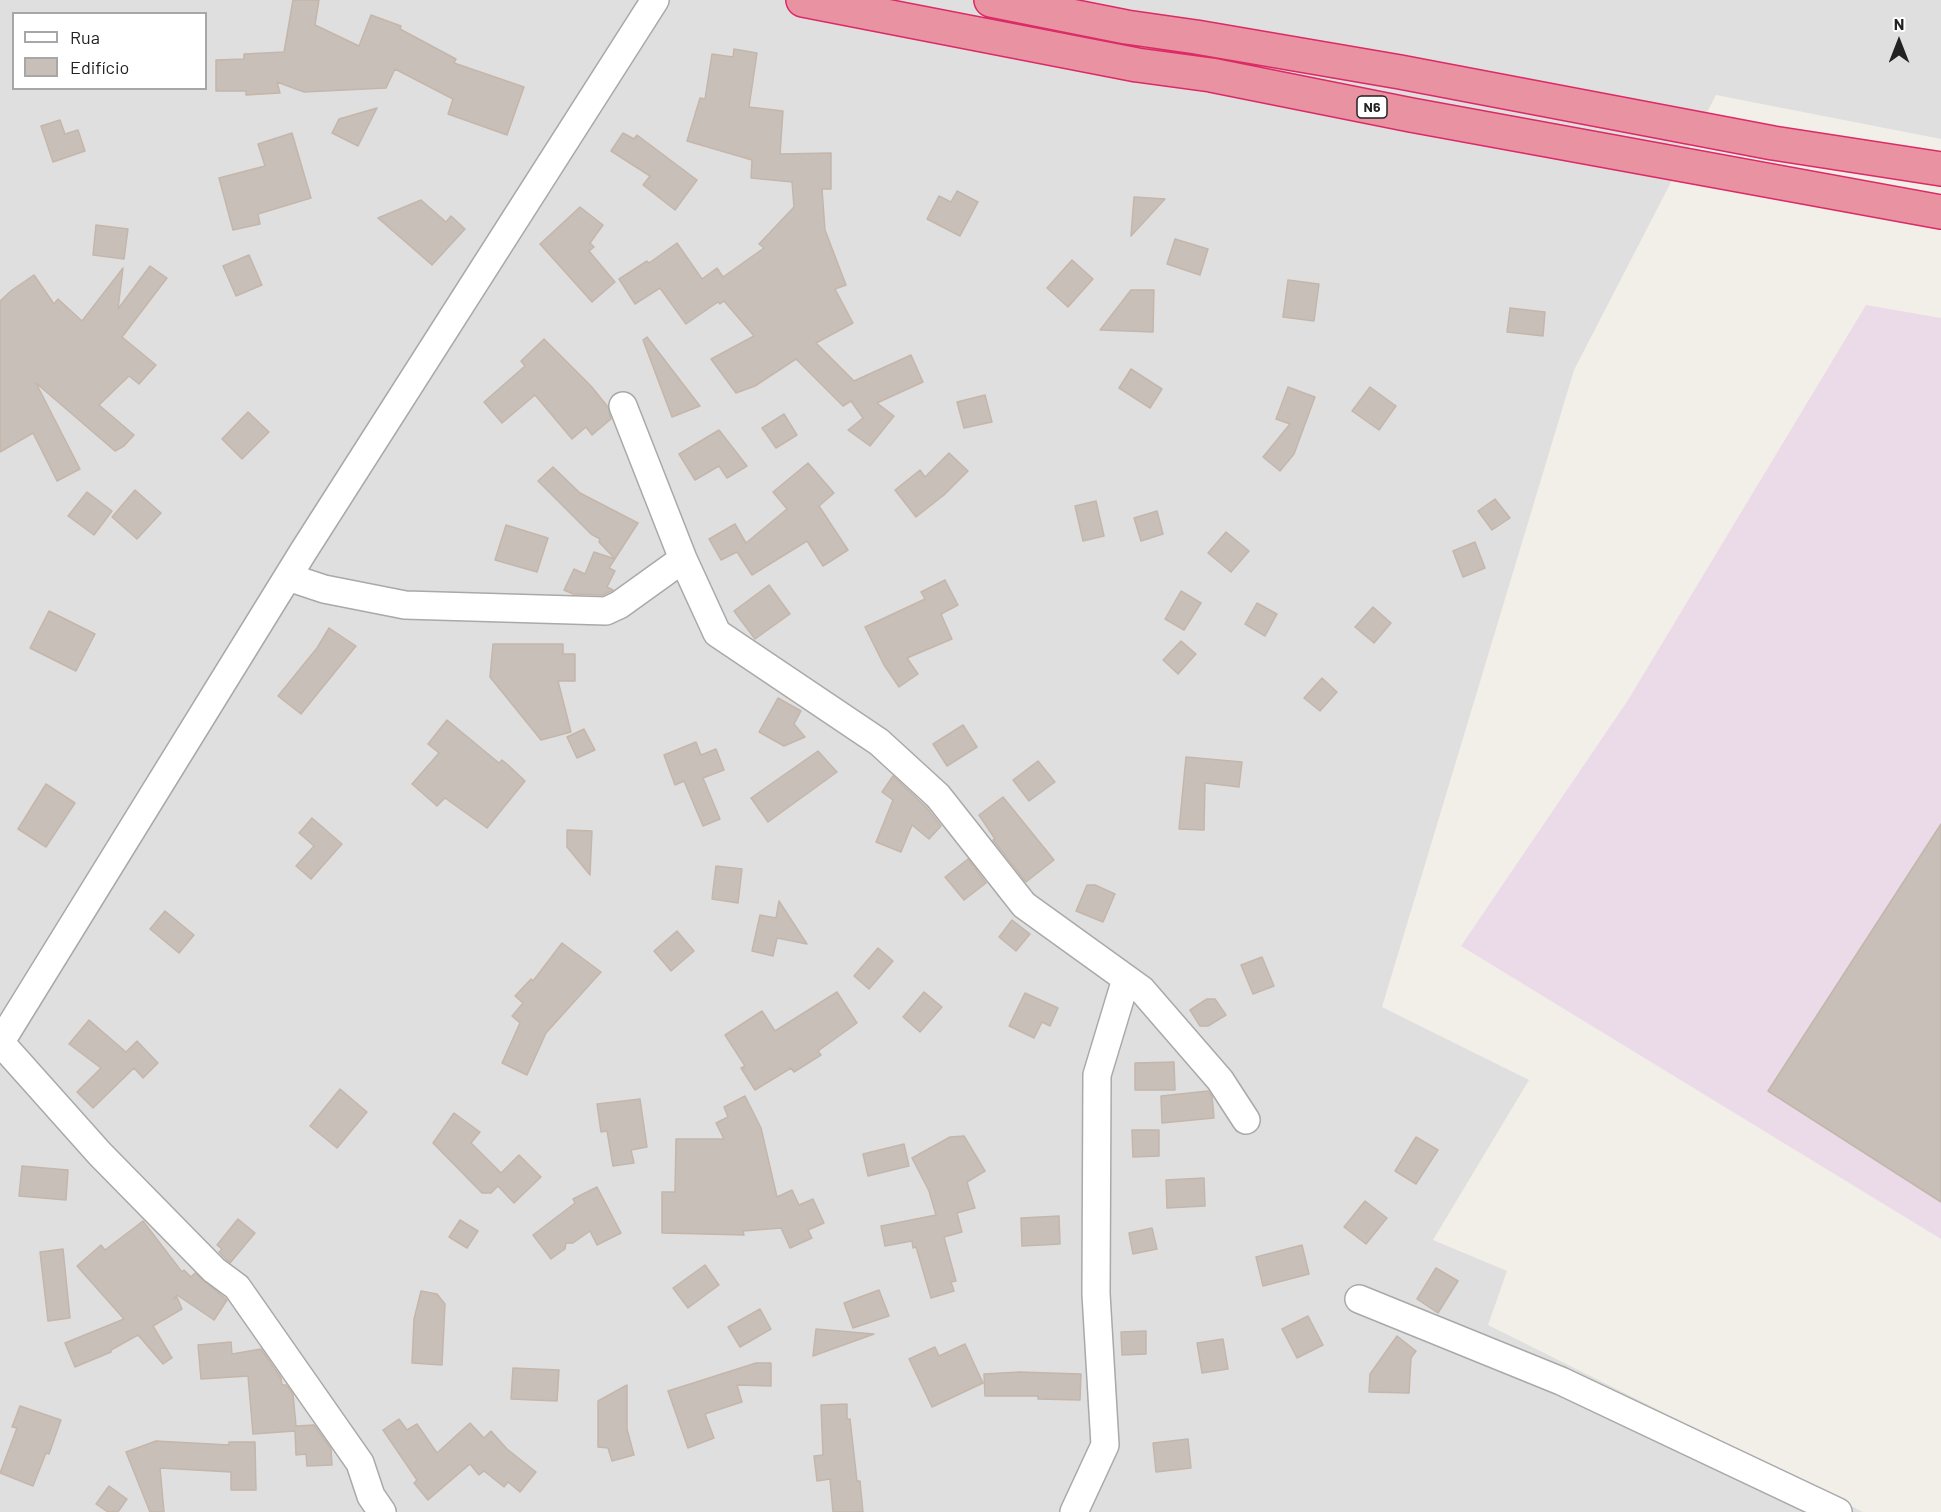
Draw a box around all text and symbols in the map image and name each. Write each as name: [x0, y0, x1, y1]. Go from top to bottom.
legend: [12, 12, 207, 90]
north arrow: [1869, 12, 1929, 72]
text: N: [1894, 14, 1904, 33]
text: Rua: [70, 26, 100, 48]
text: Edifício: [70, 56, 129, 78]
road number: N6: [1357, 96, 1387, 118]

